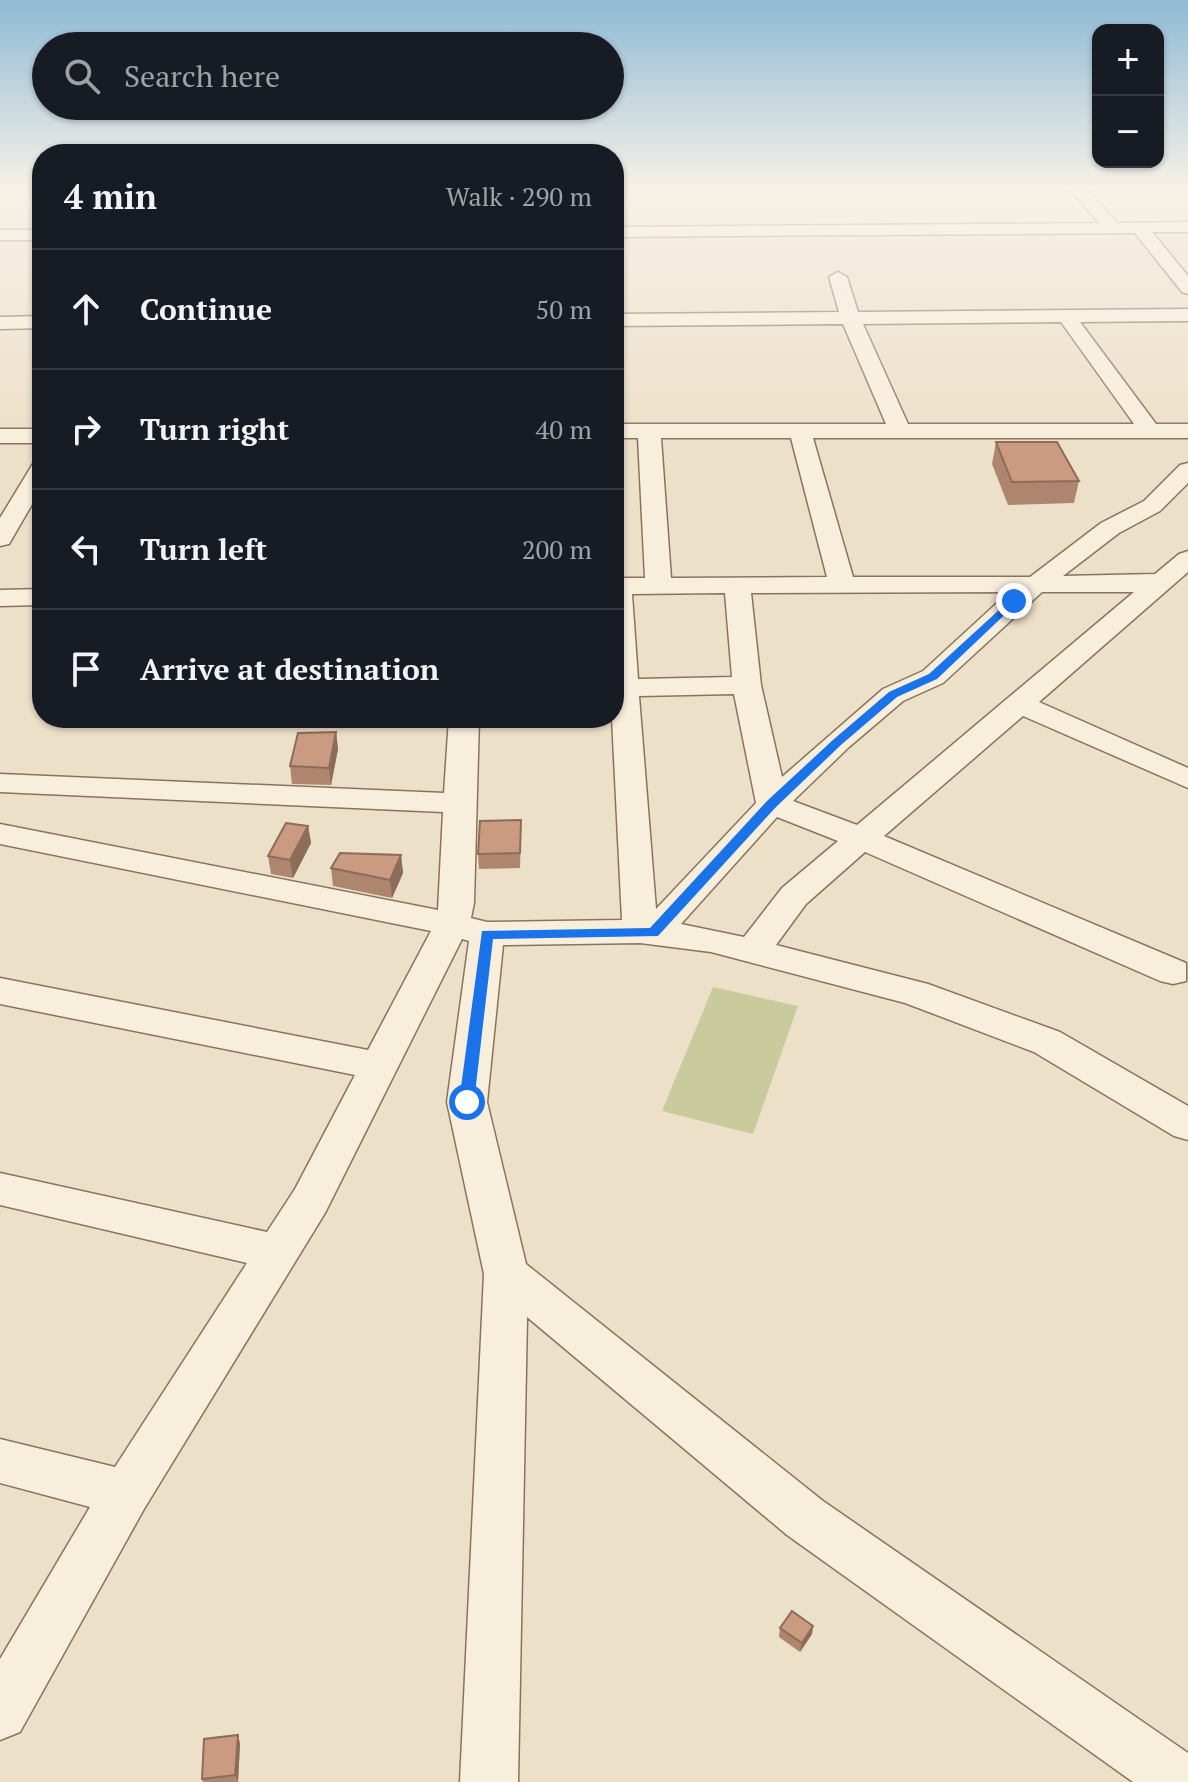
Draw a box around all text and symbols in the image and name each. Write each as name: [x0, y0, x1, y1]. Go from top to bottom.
map controls: [1092, 24, 1164, 168]
button: +: [1092, 24, 1164, 96]
search box: [32, 32, 624, 120]
icon: search: [60, 54, 104, 98]
text: Search here: [124, 56, 280, 96]
button: −: [1092, 96, 1164, 168]
text: 4 min: [64, 174, 157, 219]
text: Walk · 290 m: [446, 179, 592, 213]
icon: ahead: [64, 287, 108, 331]
text: Continue: [140, 289, 272, 329]
text: 50 m: [536, 292, 592, 326]
icon: right: [64, 407, 108, 451]
text: Turn right: [140, 409, 289, 449]
text: 40 m: [536, 412, 592, 446]
icon: left: [64, 527, 108, 571]
text: Turn left: [140, 529, 267, 569]
text: 200 m: [522, 532, 592, 566]
route end: [996, 583, 1032, 619]
icon: arrive: [64, 647, 108, 691]
text: Arrive at destination: [140, 649, 439, 689]
route start: [449, 1084, 485, 1120]

